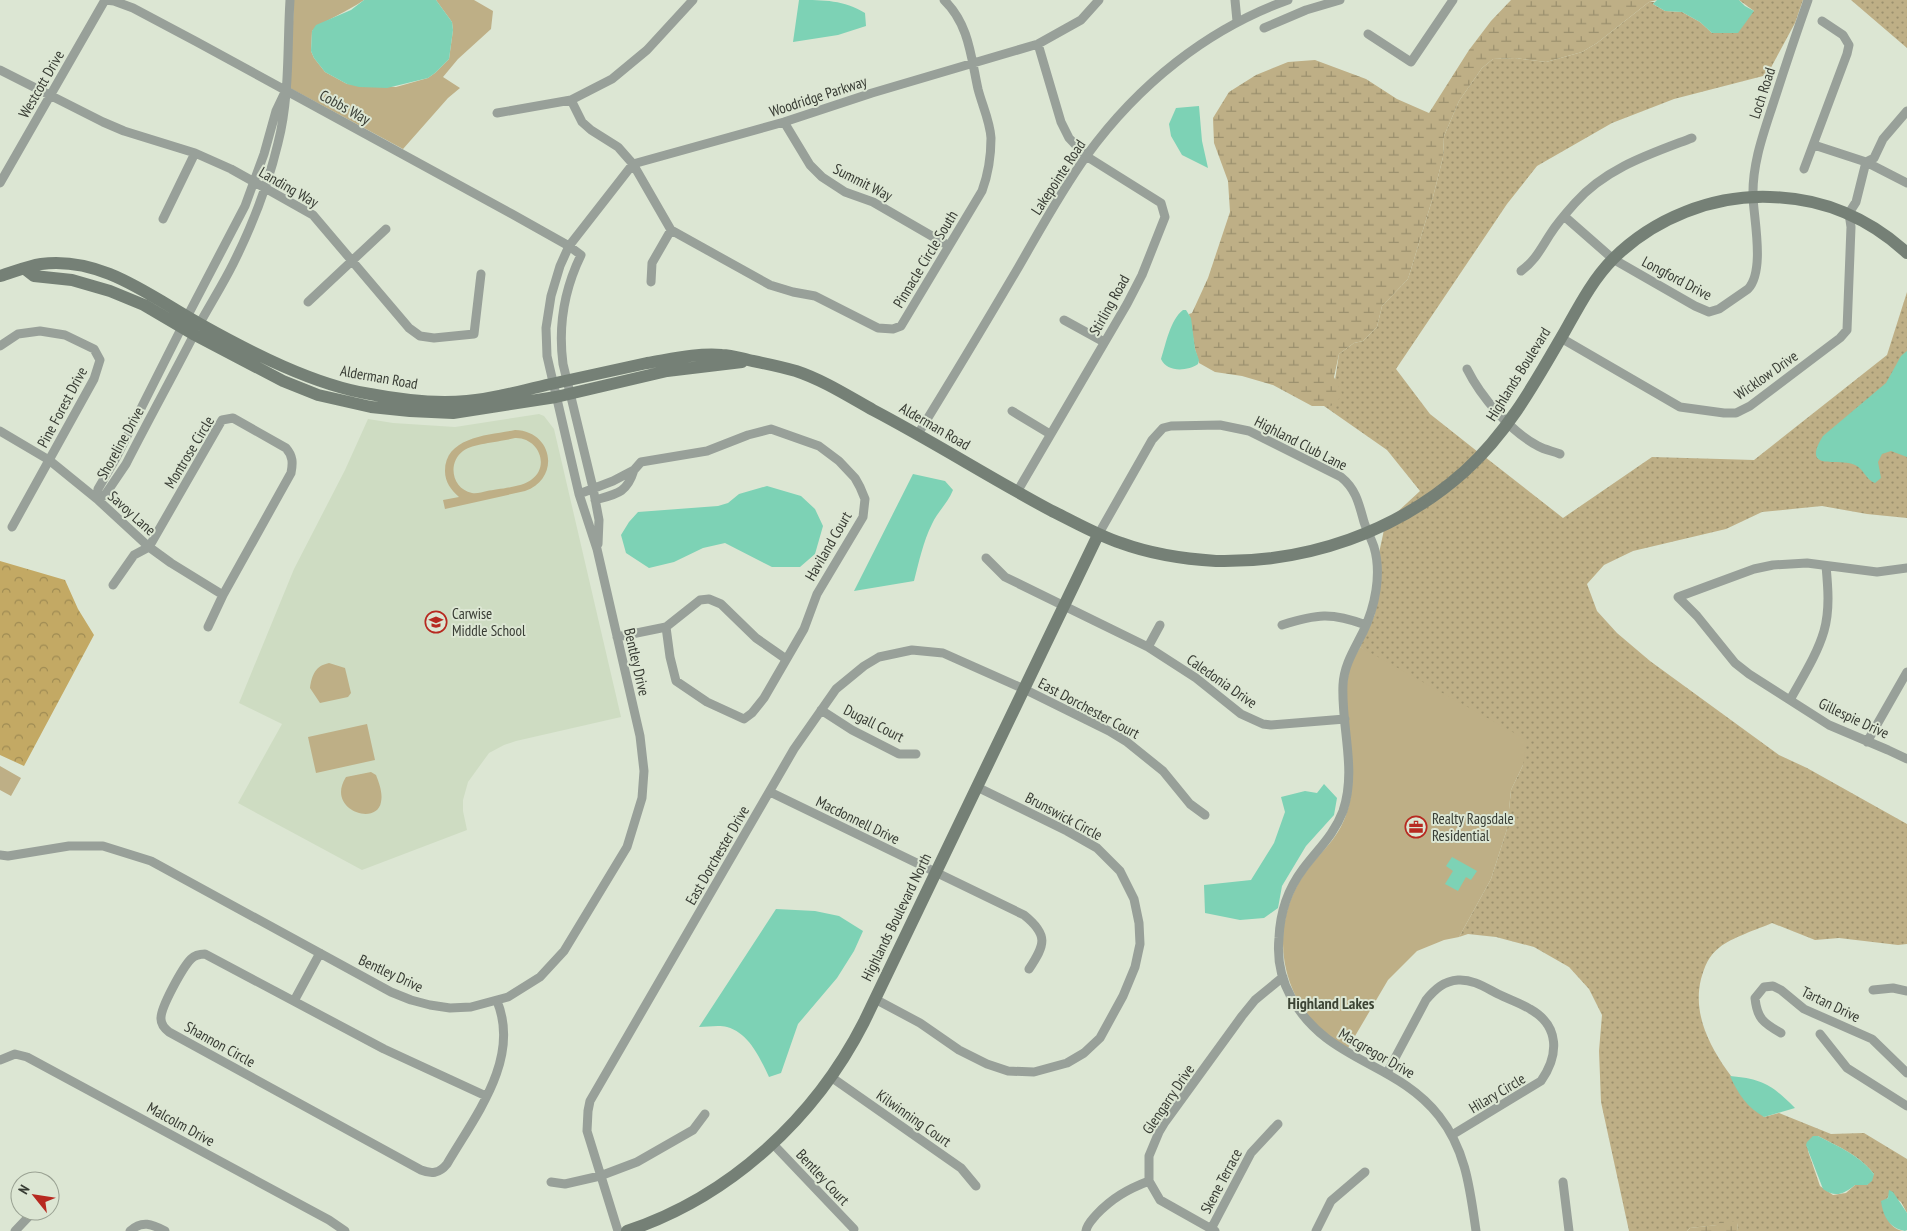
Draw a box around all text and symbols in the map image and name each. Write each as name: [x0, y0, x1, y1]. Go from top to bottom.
street label: Westcott Drive: [14, 47, 68, 121]
street label: Loch Road: [1745, 65, 1779, 121]
street label: Woodridge Parkway: [767, 71, 870, 121]
street label: Cobbs Way: [316, 85, 374, 129]
street label: Lakepointe Road: [1027, 136, 1089, 218]
street label: Summit Way: [830, 159, 896, 205]
street label: Landing Way: [256, 162, 322, 212]
street label: Pinnacle Circle South: [889, 207, 961, 311]
street label: Longford Drive: [1639, 252, 1715, 304]
street label: Stirling Road: [1085, 271, 1133, 339]
street label: Highlands Boulevard: [1482, 324, 1554, 424]
street label: Wicklow Drive: [1731, 346, 1801, 404]
street label: Alderman Road: [339, 361, 419, 393]
street label: Pine Forest Drive: [33, 363, 91, 451]
street label: Alderman Road: [896, 398, 974, 454]
street label: Shoreline Drive: [92, 404, 148, 482]
street label: Highland Club Lane: [1251, 411, 1351, 475]
street label: Montrose Circle: [160, 412, 218, 492]
street label: Savoy Lane: [104, 487, 160, 539]
street label: Haviland Court: [801, 508, 855, 584]
place label: Carwise Middle School: [452, 604, 526, 640]
school or university icon: Carwise Middle School: [424, 610, 448, 634]
street label: Bentley Drive: [620, 626, 654, 698]
street label: Caledonia Drive: [1183, 650, 1261, 712]
street label: East Dorchester Court: [1035, 673, 1143, 743]
street label: Gillespie Drive: [1816, 693, 1892, 743]
street label: Dugall Court: [841, 700, 907, 746]
street label: Brunswick Circle: [1022, 788, 1106, 844]
street label: Macdonnell Drive: [813, 792, 903, 848]
street label: East Dorchester Drive: [681, 802, 753, 908]
place label: Realty Ragsdale Residential: [1432, 809, 1514, 845]
office icon: Realty Ragsdale Residential: [1404, 815, 1428, 839]
street label: Highlands Boulevard North: [857, 850, 935, 984]
street label: Bentley Drive: [356, 950, 426, 996]
street label: Tartan Drive: [1799, 982, 1863, 1026]
district label: Highland Lakes: [1288, 993, 1375, 1013]
street label: Shannon Circle: [181, 1017, 259, 1071]
street label: Macgregor Drive: [1336, 1024, 1418, 1082]
street label: Glengarry Drive: [1138, 1061, 1198, 1137]
street label: Hilary Circle: [1465, 1069, 1529, 1117]
street label: Kilwinning Court: [873, 1085, 955, 1151]
street label: Malcolm Drive: [144, 1098, 218, 1150]
street label: Bentley Court: [792, 1145, 854, 1209]
street label: Skene Terrace: [1196, 1145, 1246, 1217]
north arrow: [10, 1171, 60, 1221]
text: N: [14, 1182, 33, 1197]

